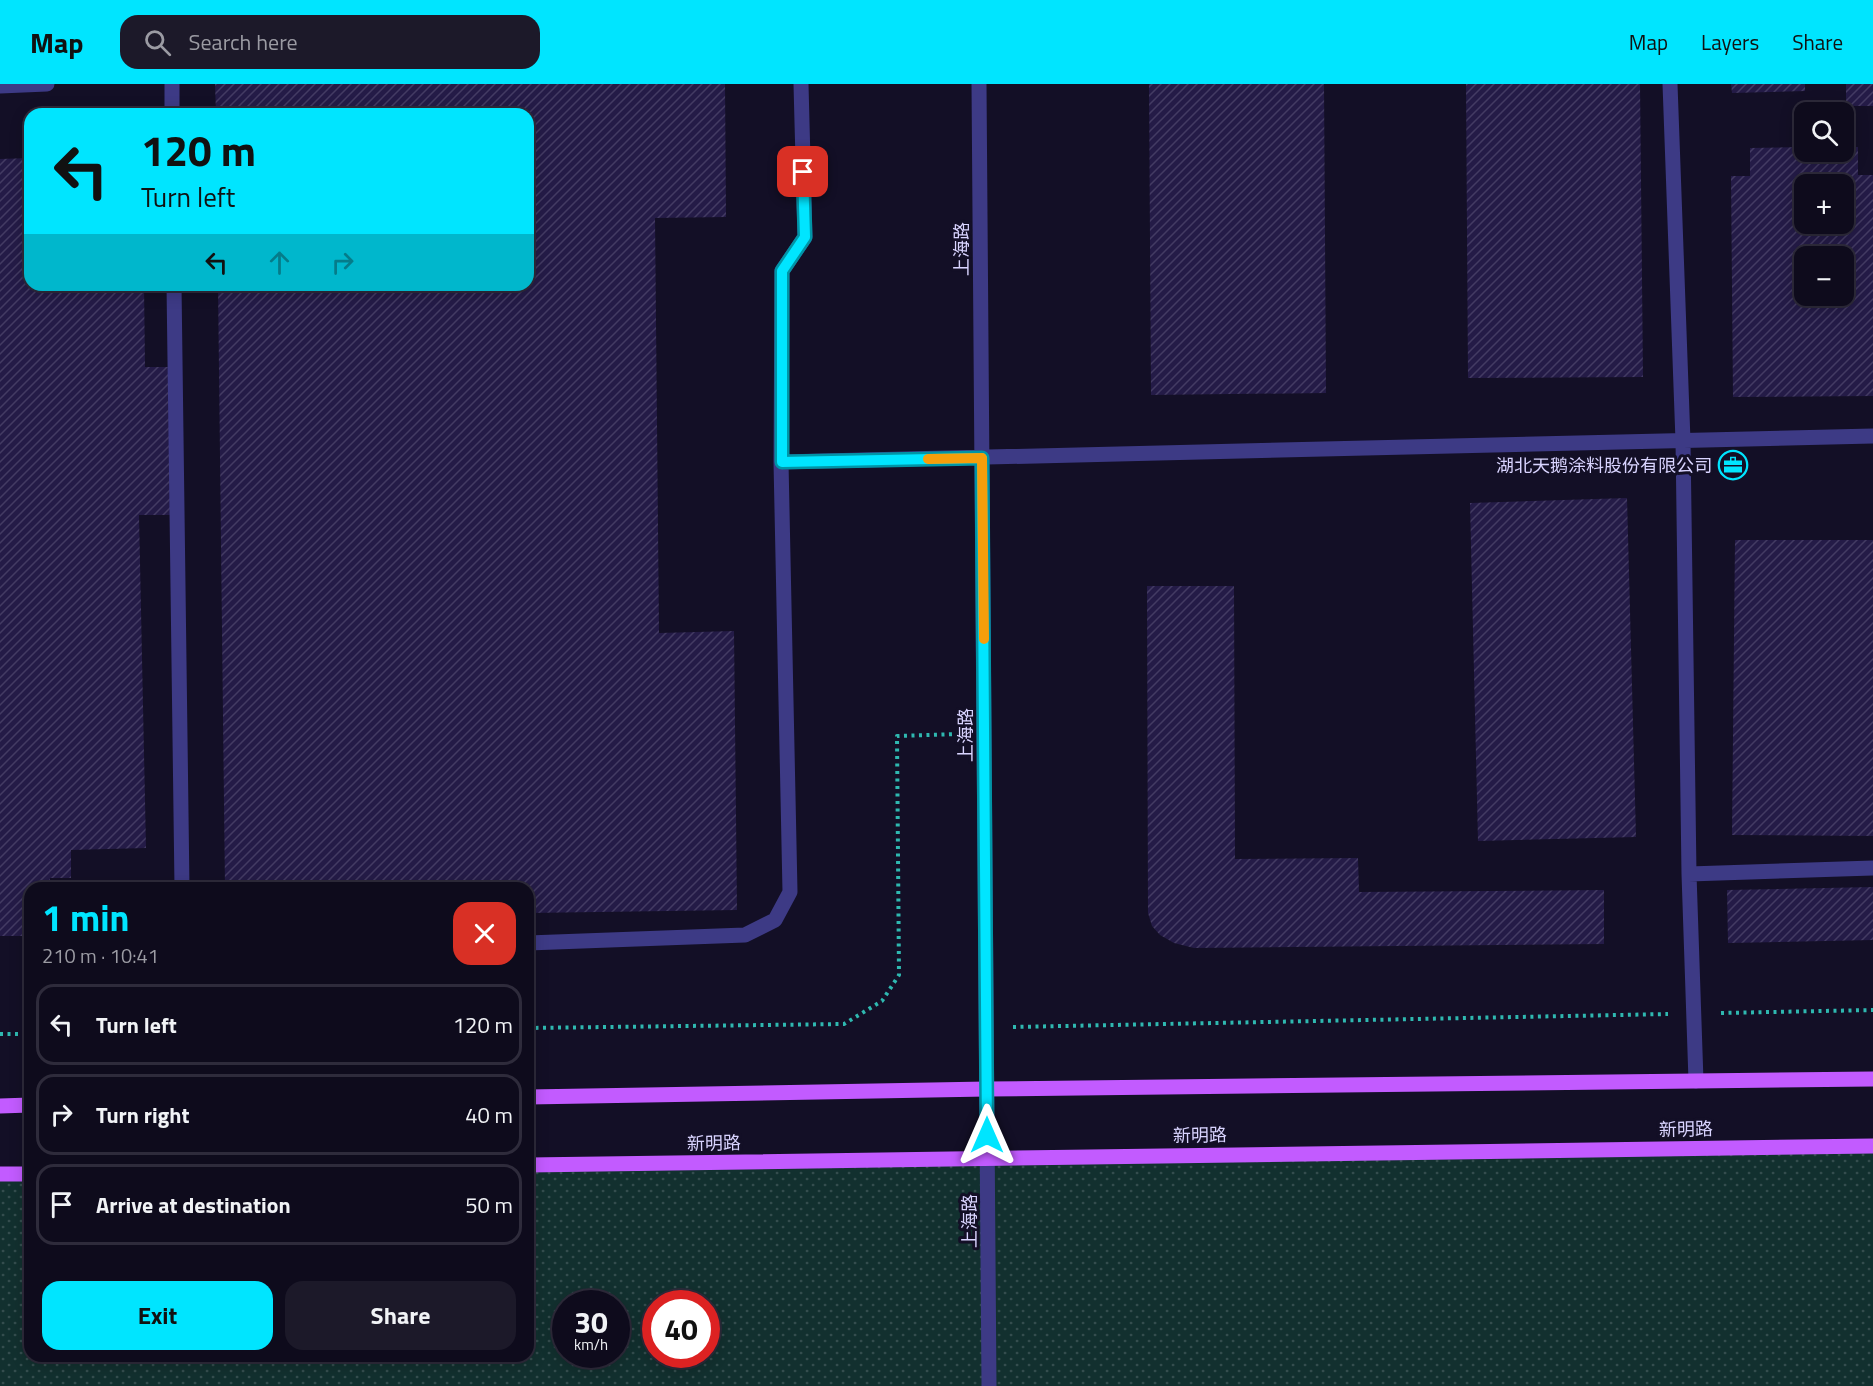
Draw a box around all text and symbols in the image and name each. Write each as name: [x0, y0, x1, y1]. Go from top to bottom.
search box: [120, 15, 540, 69]
text: Map: [30, 21, 84, 64]
text: Search here: [189, 25, 298, 59]
icon: search: [141, 26, 174, 59]
text: Map: [1629, 26, 1668, 58]
text: Layers: [1701, 26, 1759, 58]
text: Share: [1792, 26, 1843, 58]
map controls: [1794, 102, 1854, 306]
button: search: [1794, 102, 1854, 162]
text: 120 m: [141, 118, 256, 182]
icon: left: [42, 132, 120, 210]
pin: [777, 146, 828, 197]
icon: arrive: [786, 155, 819, 188]
button: +: [1794, 174, 1854, 234]
text: Turn left: [141, 176, 235, 217]
street label: 上海路: [948, 222, 975, 276]
icon: left: [200, 246, 233, 279]
icon: ahead: [263, 246, 296, 279]
icon: right: [326, 246, 359, 279]
button: −: [1794, 246, 1854, 306]
office icon: 湖北天鹅涂料股份有限公司: [1717, 449, 1749, 481]
place label: 湖北天鹅涂料股份有限公司: [1496, 452, 1712, 479]
street label: 上海路: [952, 708, 979, 762]
text: 1 min: [42, 890, 129, 945]
button: close: [453, 902, 516, 965]
text: 210 m · 10:41: [42, 940, 159, 971]
icon: left: [45, 1008, 78, 1041]
text: Turn left: [96, 1008, 177, 1042]
text: 120 m: [453, 1008, 513, 1042]
icon: right: [45, 1098, 78, 1131]
text: Turn right: [96, 1098, 190, 1132]
text: 40 m: [465, 1098, 513, 1132]
position arrow: [955, 1103, 1019, 1167]
street label: 新明路: [1659, 1115, 1713, 1143]
street label: 新明路: [1173, 1121, 1227, 1149]
street label: 新明路: [687, 1129, 741, 1157]
icon: arrive: [45, 1188, 78, 1221]
text: Arrive at destination: [96, 1188, 291, 1222]
text: 50 m: [465, 1188, 513, 1222]
street label: 上海路: [956, 1194, 983, 1248]
button: Exit: [42, 1281, 273, 1350]
button: Share: [285, 1281, 516, 1350]
speed limit sign: 40: [642, 1290, 720, 1368]
text: 30: [574, 1299, 608, 1345]
text: km/h: [574, 1333, 608, 1356]

